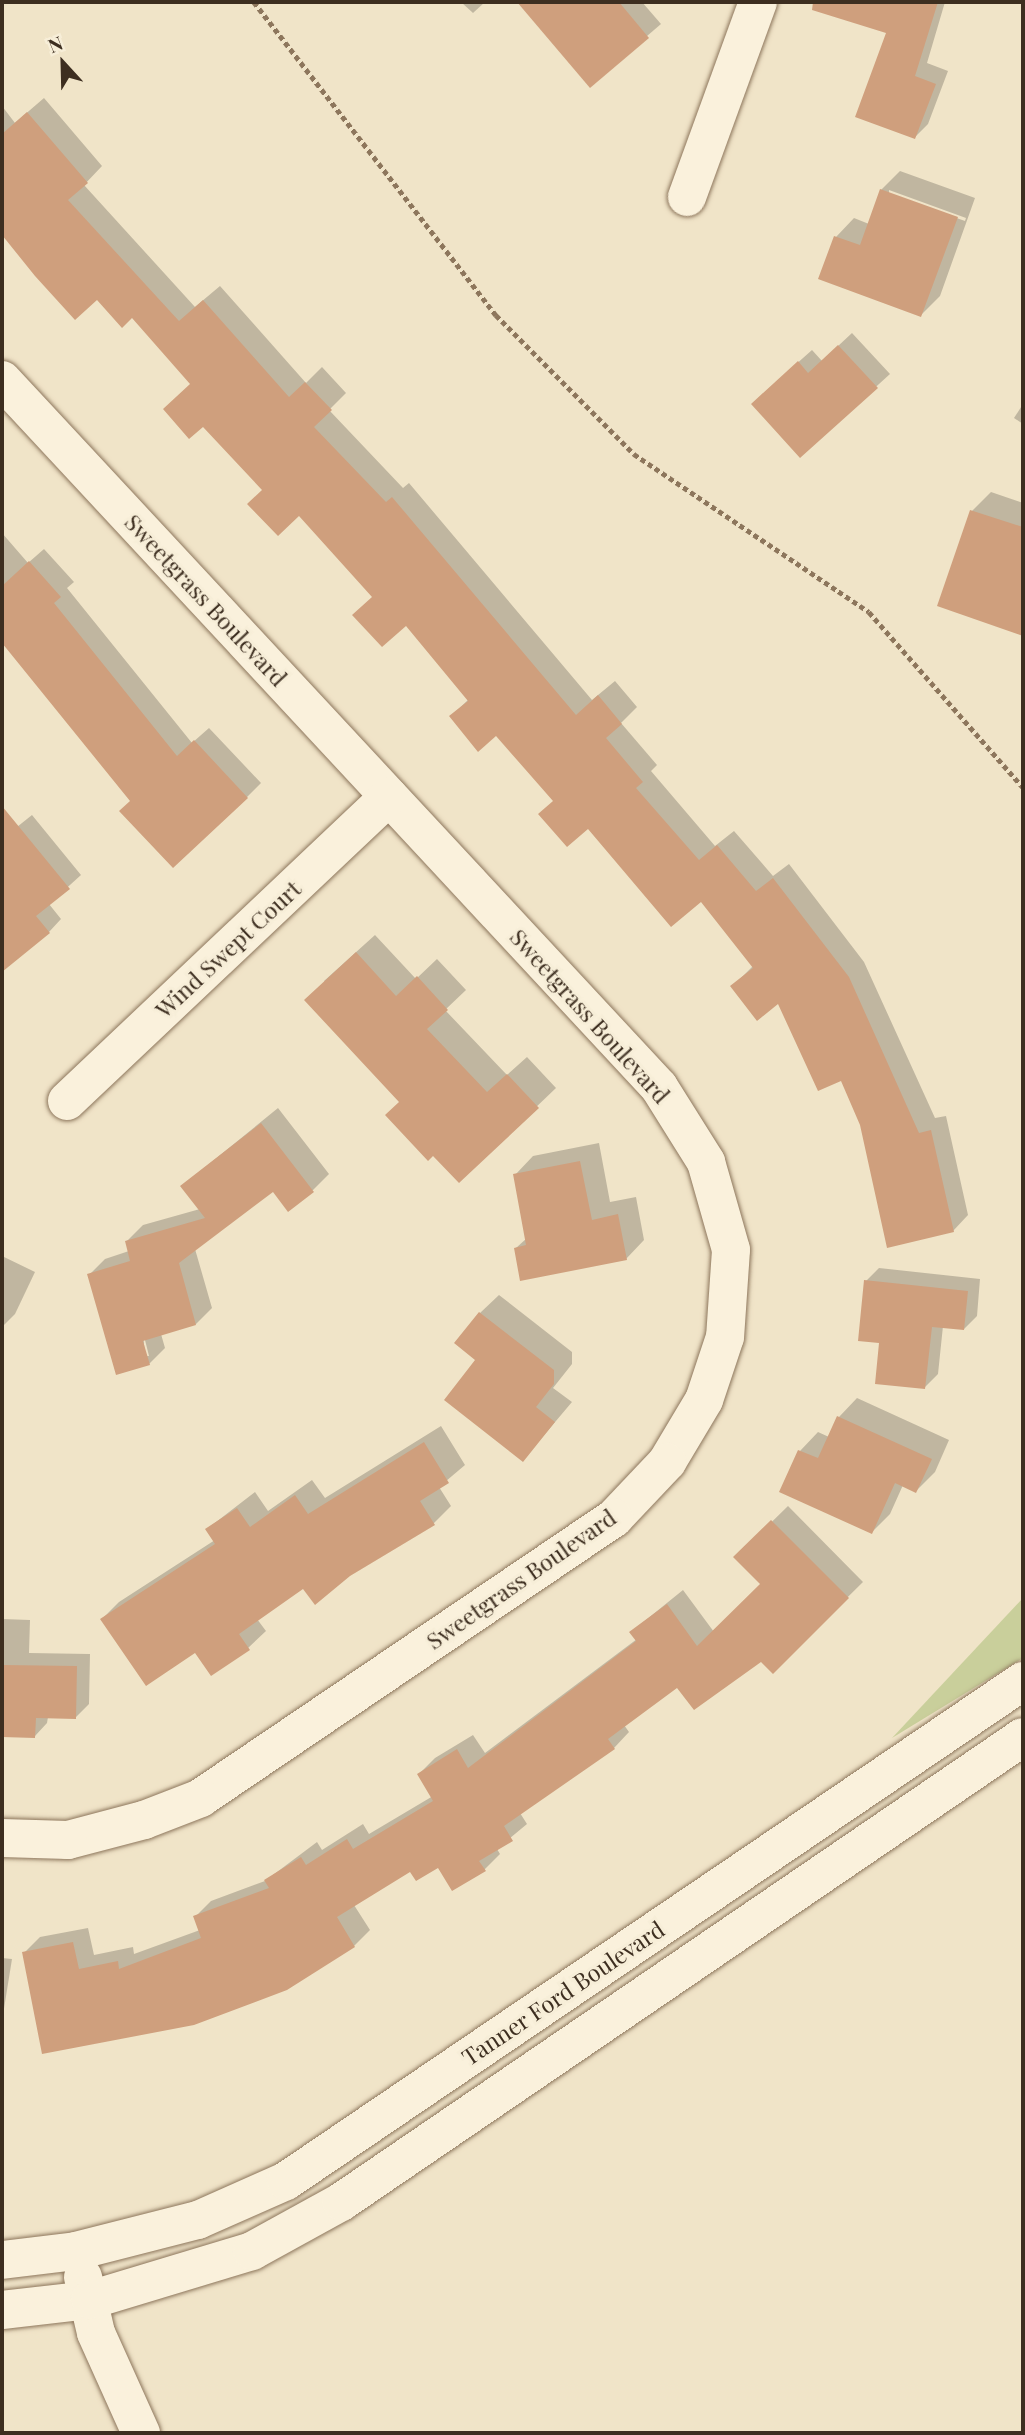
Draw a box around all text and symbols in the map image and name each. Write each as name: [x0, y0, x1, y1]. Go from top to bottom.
north arrow: [28, 28, 98, 98]
text: N: [44, 29, 66, 58]
street label: Sweetgrass Boulevard: [119, 508, 293, 692]
street label: Wind Swept Court: [150, 875, 306, 1023]
street label: Sweetgrass Boulevard: [505, 923, 675, 1109]
street label: Sweetgrass Boulevard: [421, 1503, 621, 1655]
street label: Tanner Ford Boulevard: [456, 1915, 670, 2071]

